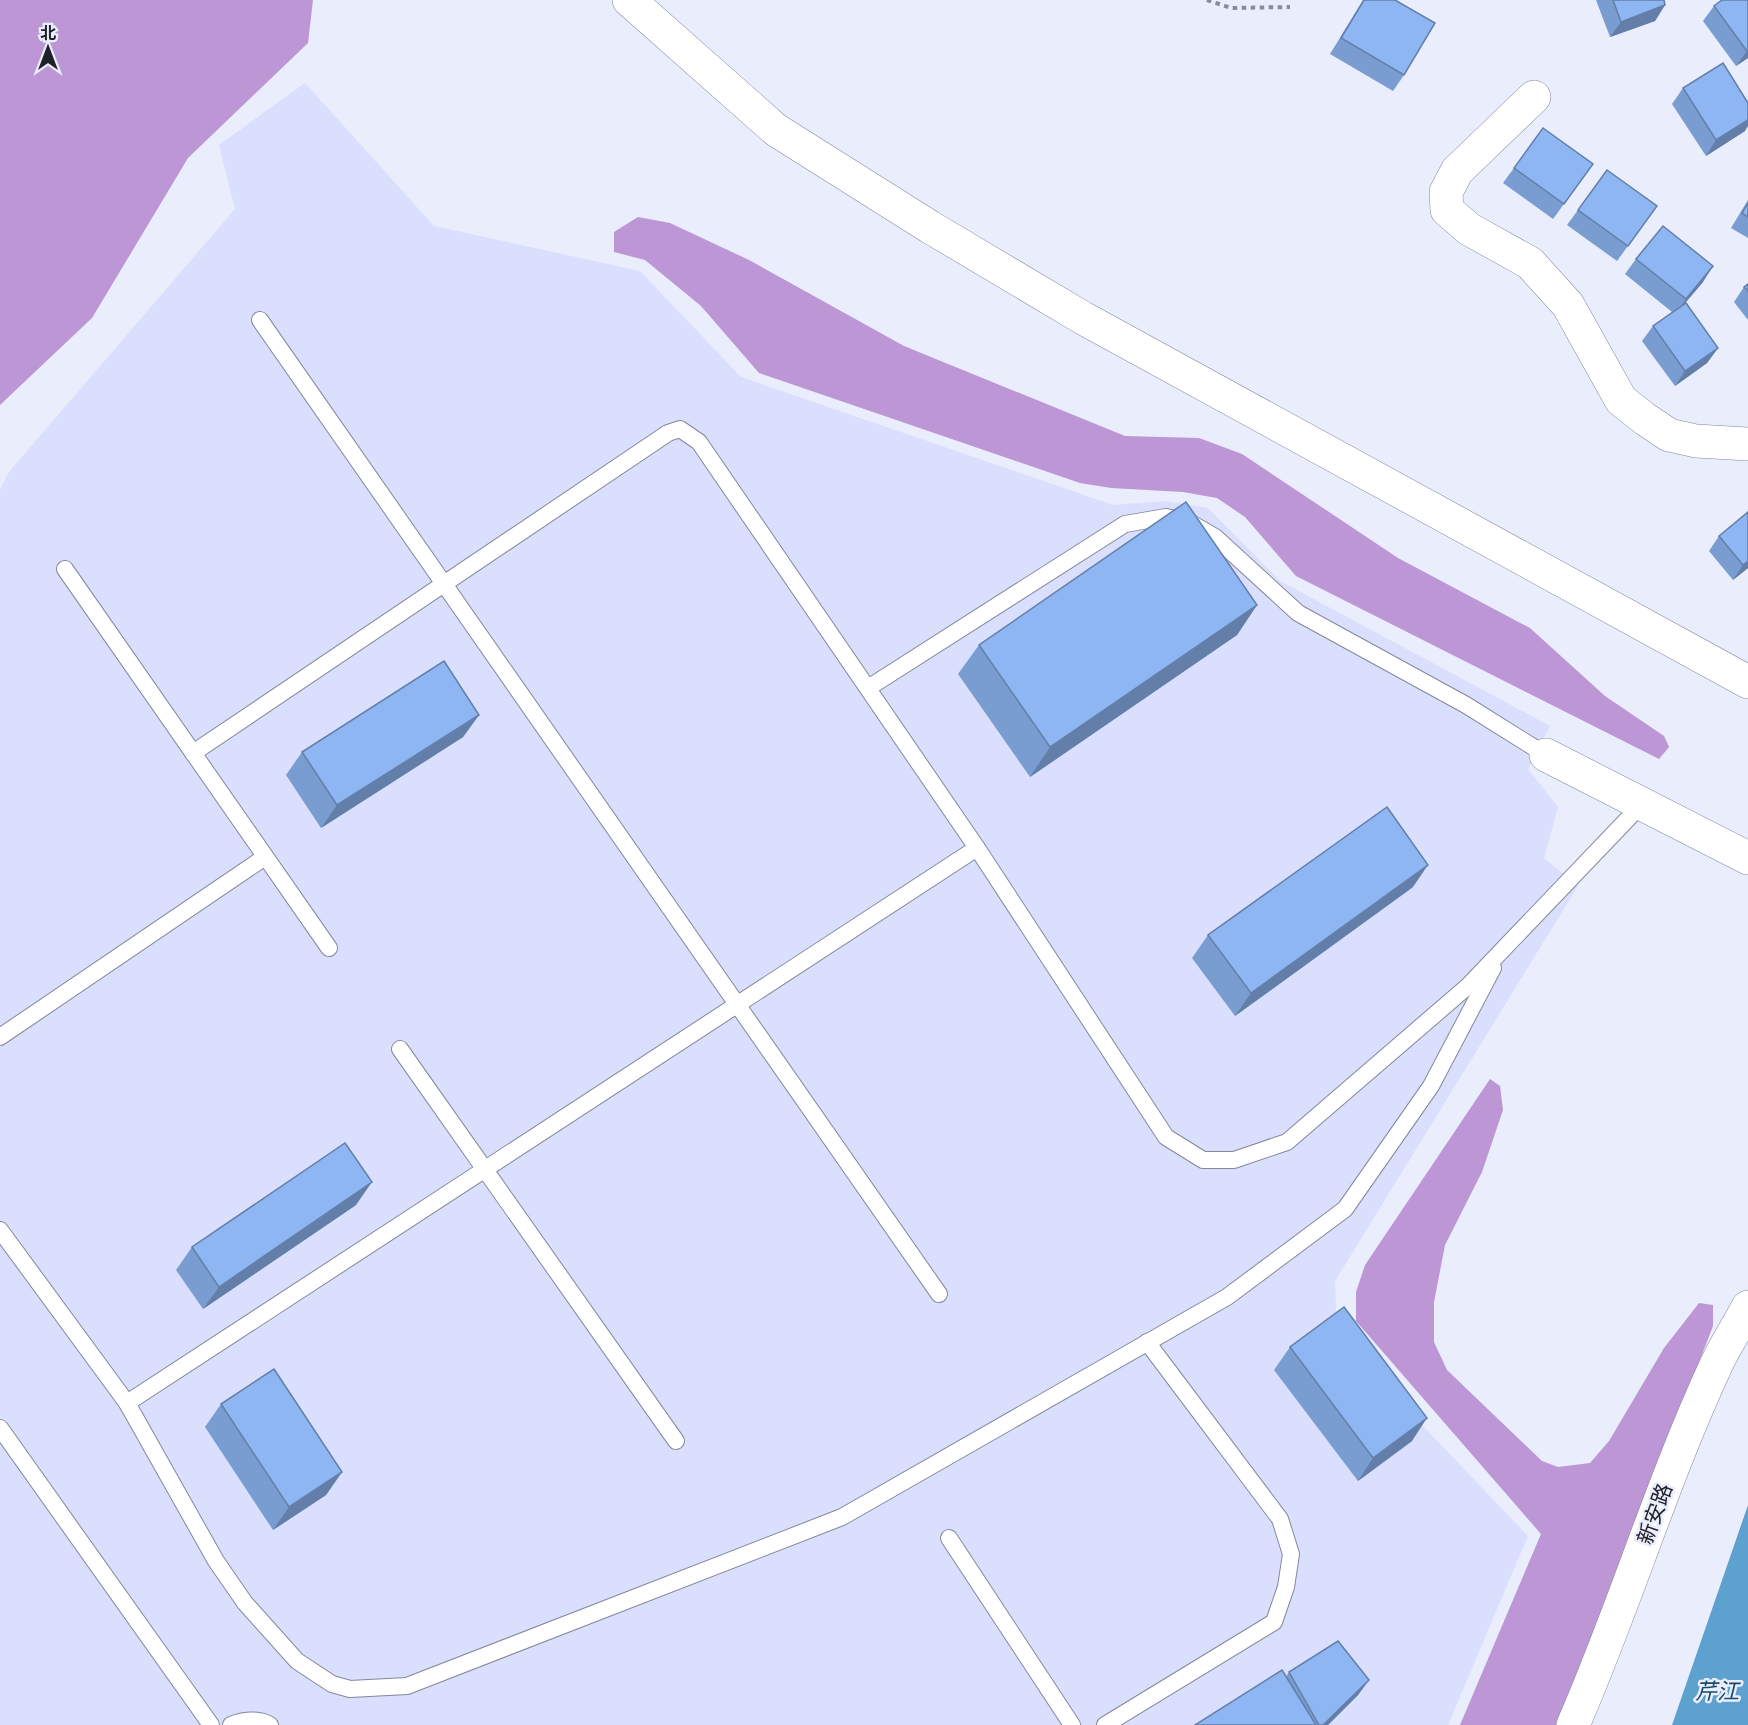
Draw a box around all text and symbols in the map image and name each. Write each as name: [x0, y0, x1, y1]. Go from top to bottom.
north arrow: [18, 18, 78, 78]
text: 北: [40, 23, 56, 44]
street label: 新安路: [1631, 1480, 1679, 1548]
water label: 芹江: [1695, 1677, 1741, 1706]

